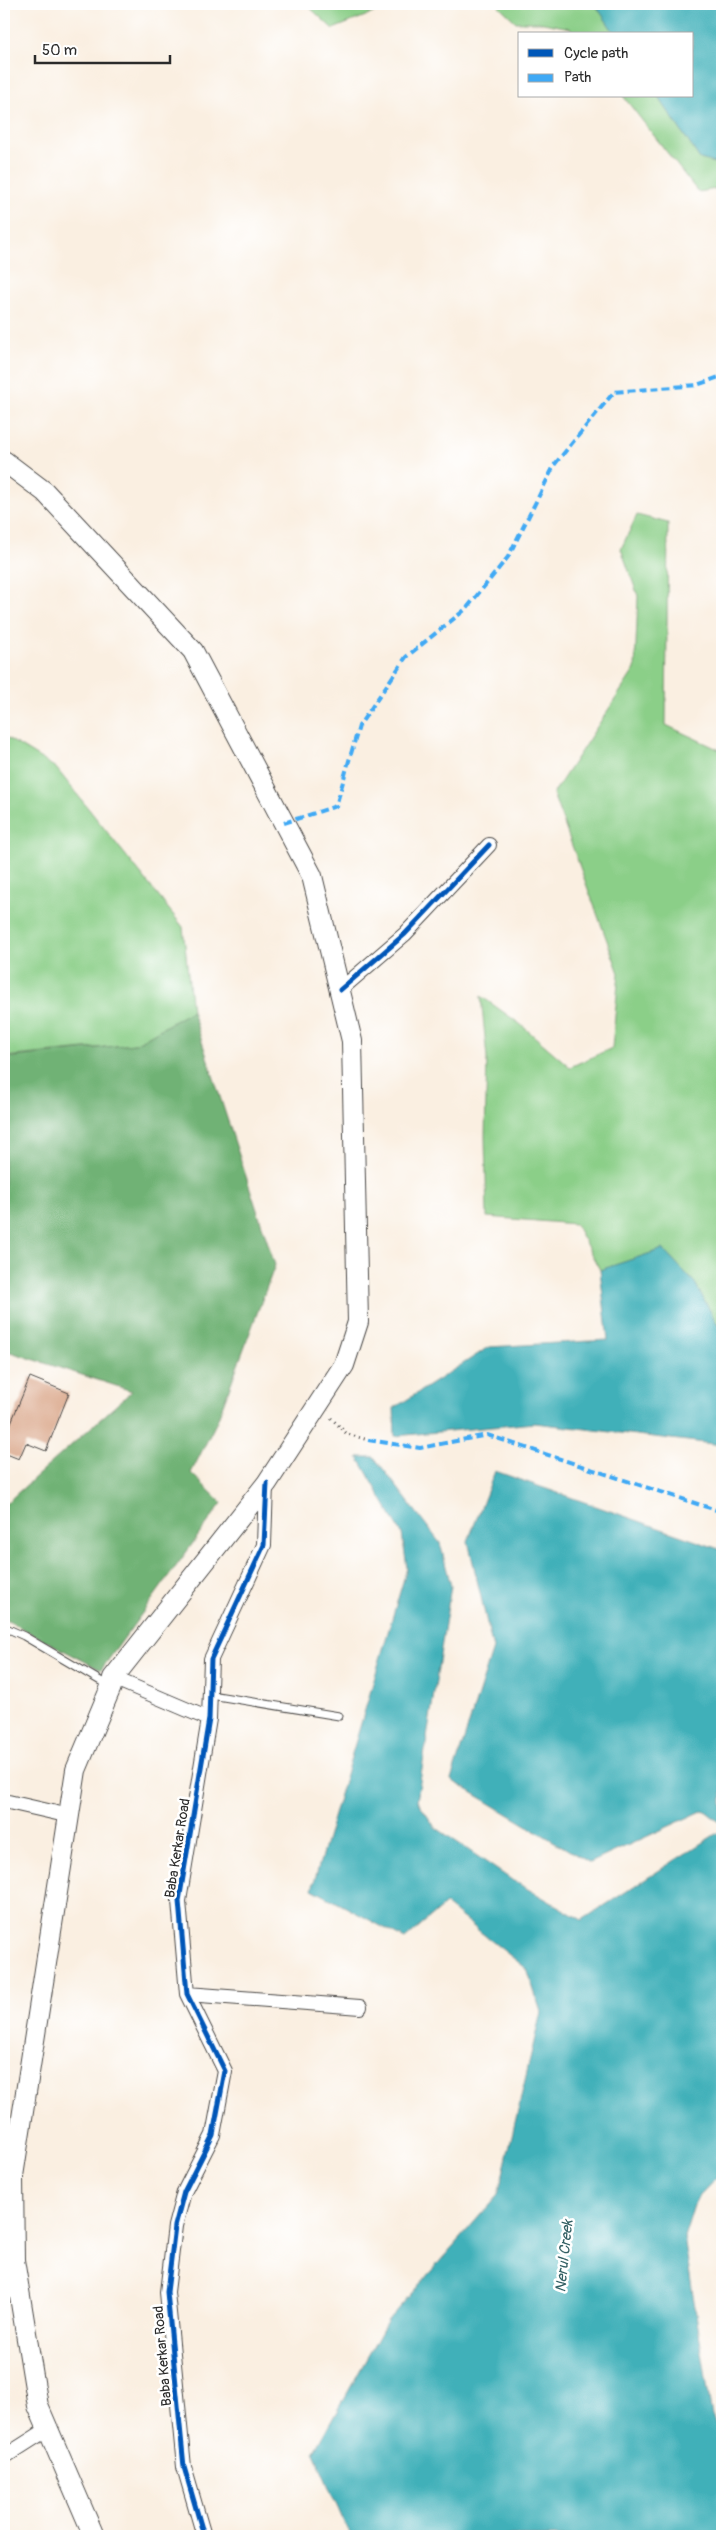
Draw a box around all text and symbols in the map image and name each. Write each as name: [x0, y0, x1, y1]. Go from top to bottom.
scale bar: [35, 32, 170, 64]
legend: [518, 32, 694, 98]
text: 50 m: [42, 41, 77, 60]
text: Cycle path: [564, 44, 628, 63]
text: Path: [564, 68, 591, 87]
street label: Baba Kerkar Road: [161, 1797, 194, 1899]
water label: Nerul Creek: [551, 2217, 578, 2293]
street label: Baba Kerkar Road: [150, 2305, 175, 2407]

